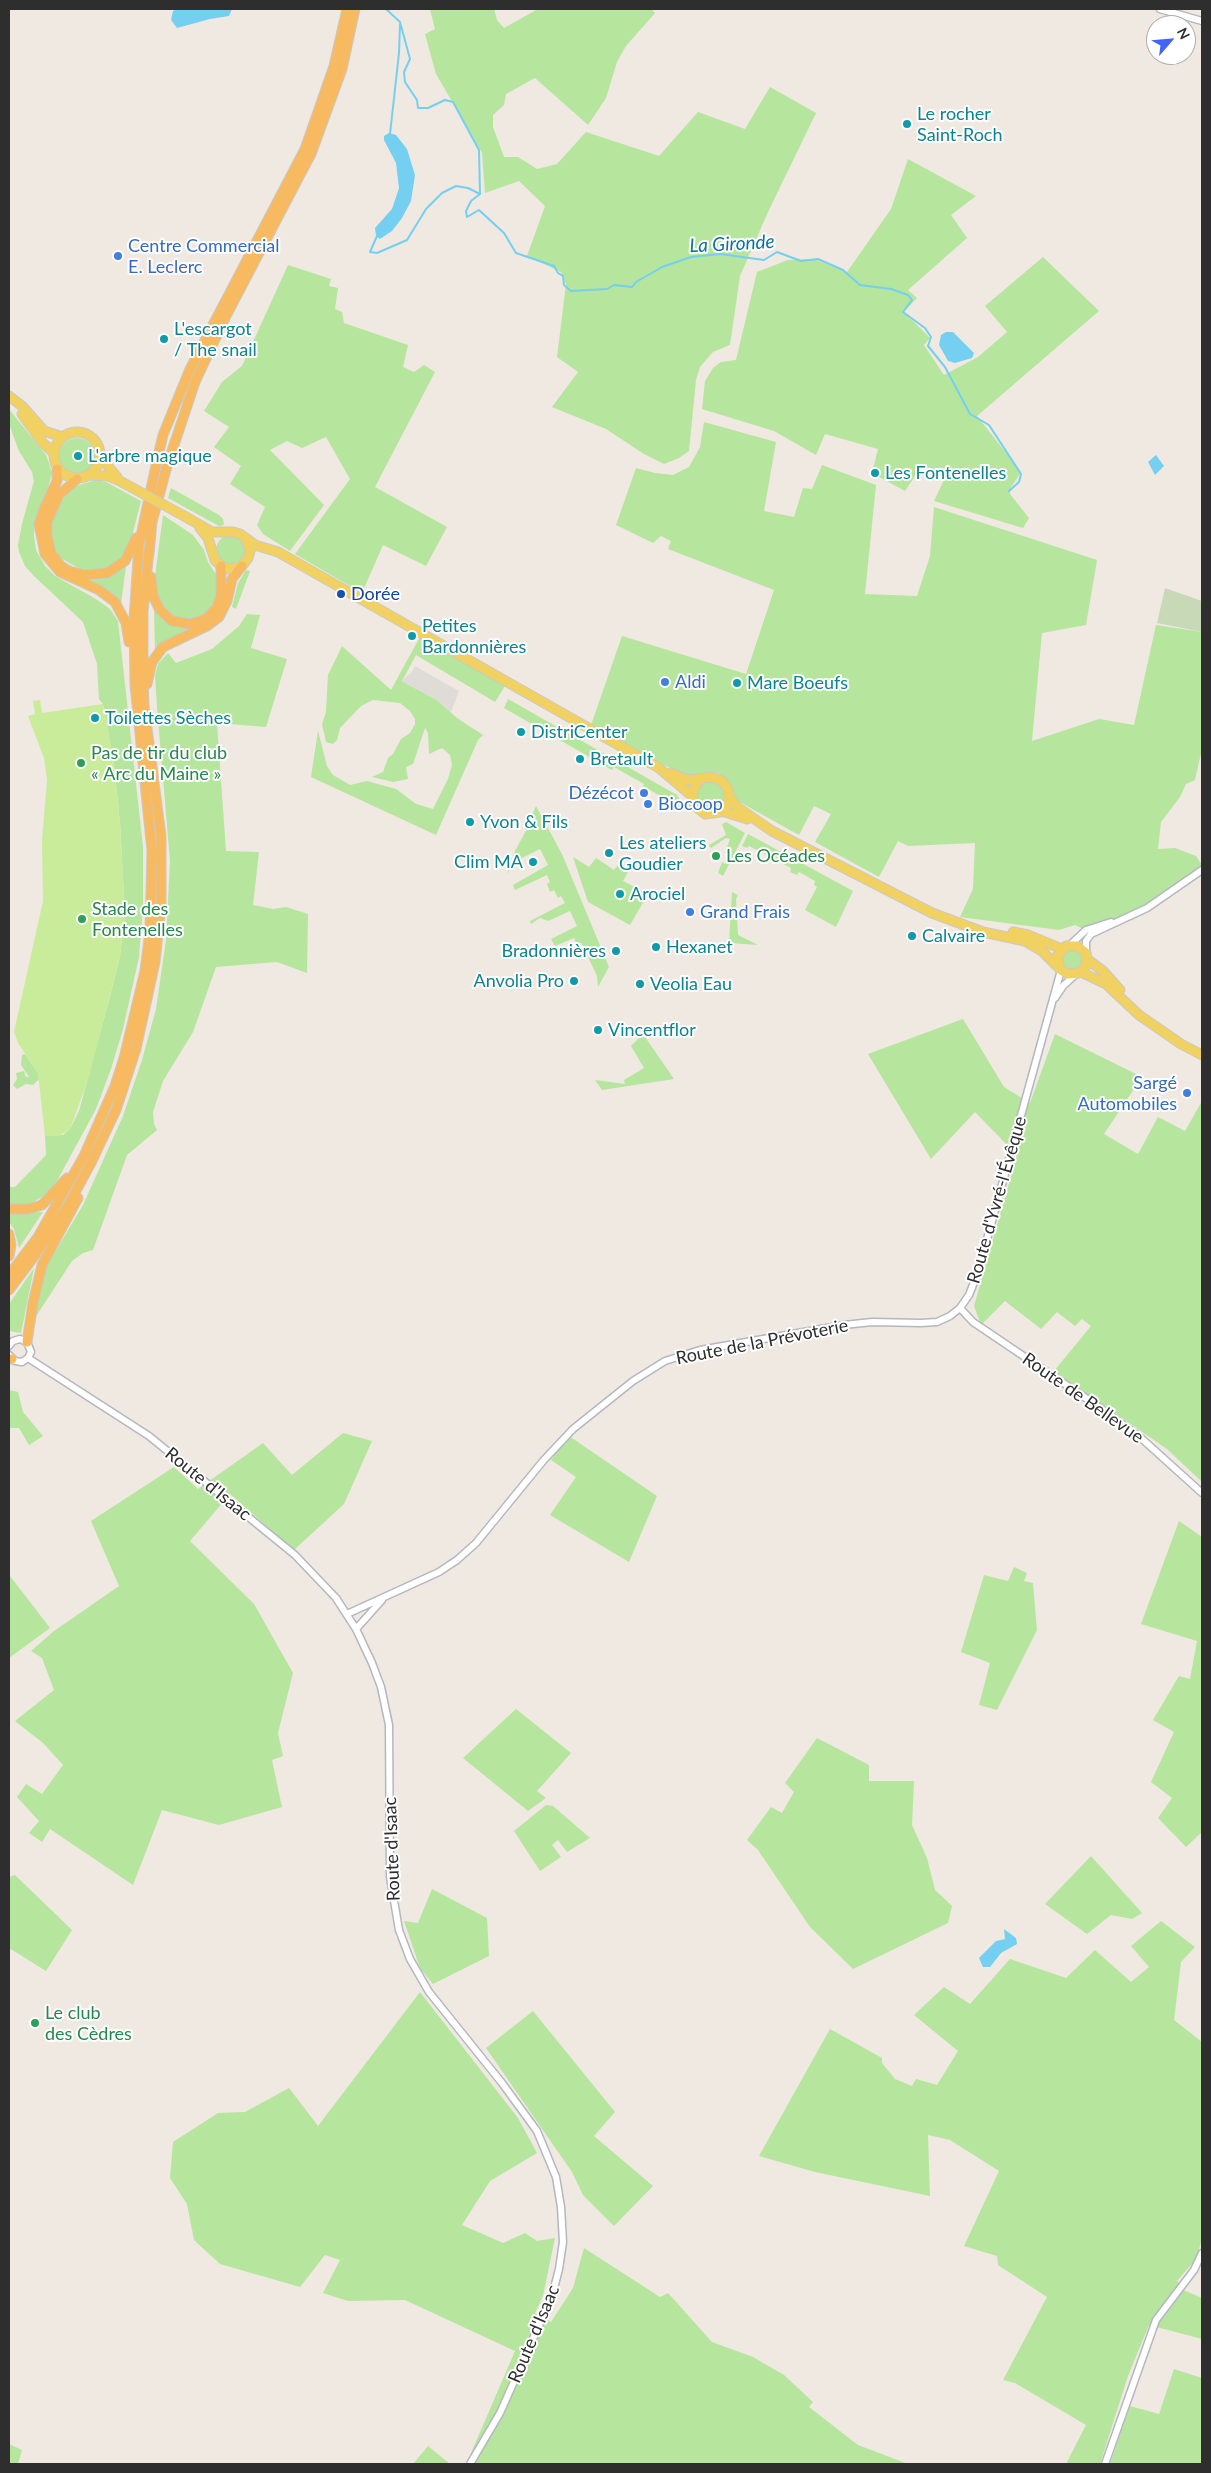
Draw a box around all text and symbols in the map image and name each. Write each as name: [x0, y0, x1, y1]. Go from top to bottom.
north arrow: [1146, 15, 1196, 65]
text: N: [1174, 25, 1194, 42]
place label: Le rocher Saint-Roch: [917, 103, 1002, 146]
marker: Le rocher Saint-Roch: [901, 118, 913, 130]
water label: La Gironde: [689, 230, 775, 258]
place label: Centre Commercial E. Leclerc: [128, 235, 279, 278]
marker: Centre Commercial E. Leclerc: [112, 250, 124, 262]
place label: L'escargot / The snail: [174, 318, 257, 360]
marker: L'escargot / The snail: [158, 333, 170, 345]
place label: L'arbre magique: [88, 445, 212, 467]
marker: L'arbre magique: [72, 450, 84, 462]
place label: Les Fontenelles: [885, 462, 1006, 484]
marker: Les Fontenelles: [869, 467, 881, 479]
place label: Dorée: [351, 583, 400, 605]
marker: Dorée: [335, 588, 347, 600]
place label: Petites Bardonnières: [422, 615, 526, 658]
marker: Petites Bardonnières: [406, 630, 418, 642]
place label: Aldi: [675, 671, 706, 693]
place label: Mare Boeufs: [747, 672, 848, 694]
marker: Aldi: [659, 676, 671, 688]
marker: Mare Boeufs: [731, 677, 743, 689]
place label: Toilettes Sèches: [105, 707, 231, 729]
marker: Toilettes Sèches: [89, 712, 101, 724]
place label: DistriCenter: [531, 721, 628, 743]
marker: DistriCenter: [515, 726, 527, 738]
place label: Pas de tir du club « Arc du Maine »: [91, 742, 227, 784]
place label: Bretault: [590, 748, 653, 770]
marker: Bretault: [574, 753, 586, 765]
marker: Pas de tir du club « Arc du Maine »: [75, 757, 87, 769]
place label: Dézécot: [569, 782, 634, 804]
marker: Dézécot: [638, 787, 650, 799]
place label: Biocoop: [658, 793, 723, 815]
marker: Biocoop: [642, 798, 654, 810]
place label: Yvon & Fils: [480, 811, 568, 833]
marker: Yvon & Fils: [464, 816, 476, 828]
place label: Les ateliers Goudier: [619, 832, 707, 874]
place label: Les Océades: [726, 845, 825, 867]
marker: Les ateliers Goudier: [603, 847, 615, 859]
marker: Les Océades: [710, 850, 722, 862]
place label: Clim MA: [454, 851, 523, 873]
marker: Clim MA: [527, 856, 539, 868]
place label: Arociel: [630, 883, 685, 905]
marker: Arociel: [614, 888, 626, 900]
place label: Stade des Fontenelles: [92, 898, 183, 941]
place label: Grand Frais: [700, 901, 790, 923]
marker: Grand Frais: [684, 906, 696, 918]
marker: Stade des Fontenelles: [76, 913, 88, 925]
place label: Calvaire: [922, 925, 985, 947]
marker: Calvaire: [906, 930, 918, 942]
place label: Hexanet: [666, 936, 733, 958]
place label: Bradonnières: [502, 940, 606, 962]
marker: Hexanet: [650, 941, 662, 953]
marker: Bradonnières: [610, 945, 622, 957]
place label: Anvolia Pro: [474, 970, 564, 992]
place label: Veolia Eau: [650, 973, 732, 995]
marker: Anvolia Pro: [568, 975, 580, 987]
marker: Veolia Eau: [634, 978, 646, 990]
place label: Vincentflor: [608, 1019, 696, 1041]
marker: Vincentflor: [592, 1024, 604, 1036]
place label: Sargé Automobiles: [1077, 1072, 1177, 1114]
marker: Sargé Automobiles: [1181, 1087, 1193, 1099]
street label: Route d'Yvré-l'Évêque: [963, 1114, 1031, 1286]
street label: Route de la Prévoterie: [674, 1315, 850, 1369]
street label: Route de Bellevue: [1018, 1348, 1148, 1448]
street label: Route d'Isaac: [161, 1443, 255, 1525]
street label: Route d'Isaac: [379, 1797, 405, 1901]
place label: Le club des Cèdres: [45, 2002, 132, 2045]
marker: Le club des Cèdres: [29, 2017, 41, 2029]
street label: Route d'Isaac: [504, 2282, 564, 2386]

